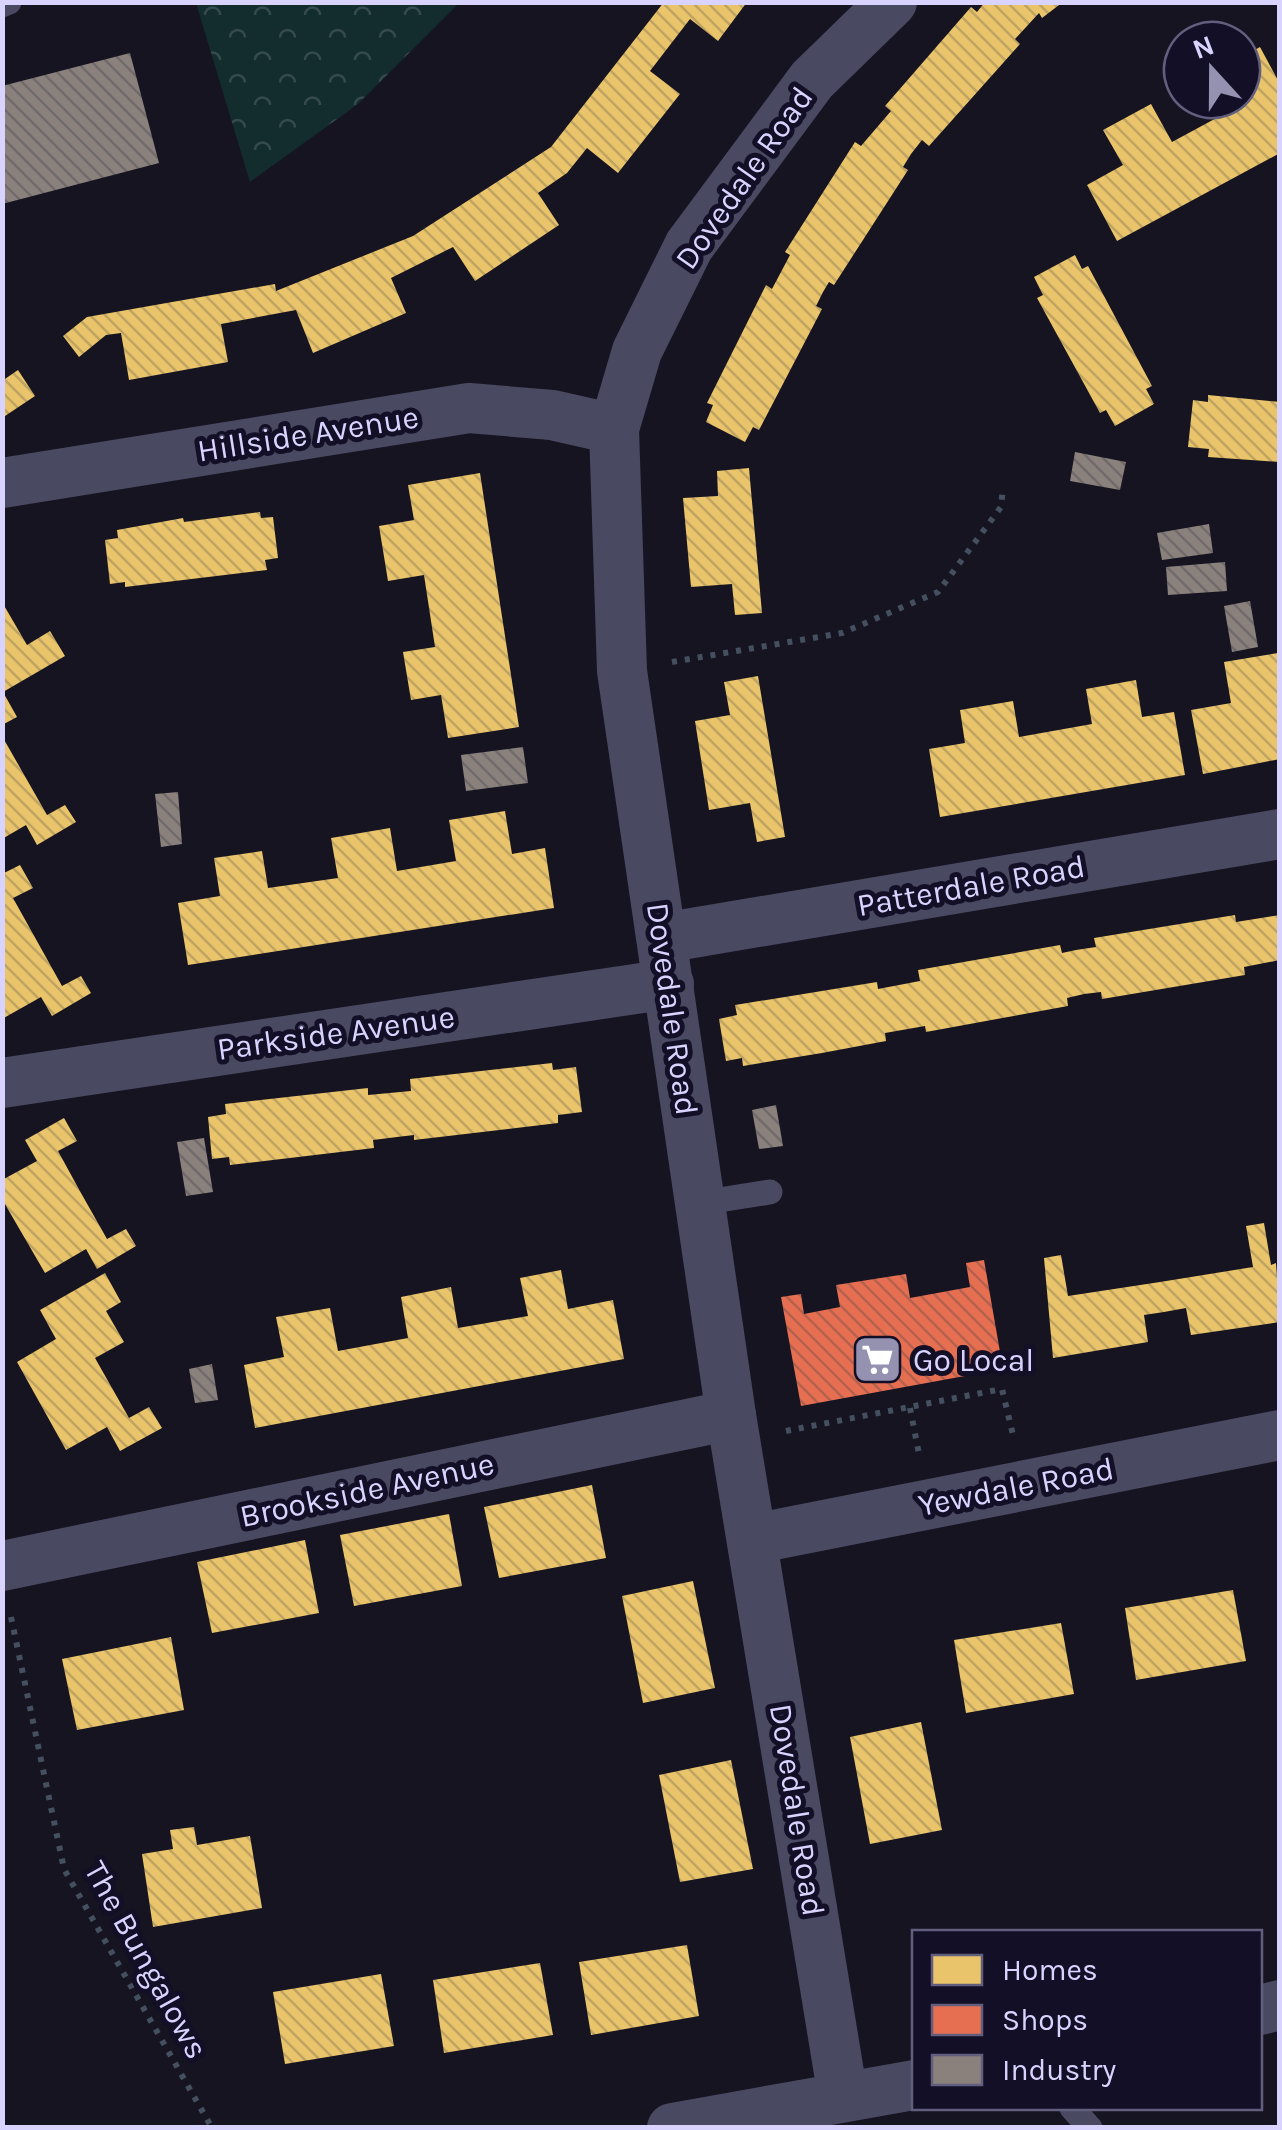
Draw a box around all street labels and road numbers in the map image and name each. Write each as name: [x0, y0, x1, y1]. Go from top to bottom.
street label: Dovedale Road: [667, 80, 821, 276]
street label: Hillside Avenue: [195, 398, 421, 470]
street label: Patterdale Road: [854, 848, 1088, 924]
street label: Dovedale Road: [639, 900, 705, 1118]
street label: Parkside Avenue: [215, 998, 457, 1068]
street label: Brookside Avenue: [236, 1445, 498, 1535]
street label: Yewdale Road: [915, 1450, 1117, 1524]
street label: Dovedale Road: [762, 1701, 832, 1919]
street label: The Bungalows: [76, 1855, 216, 2065]

